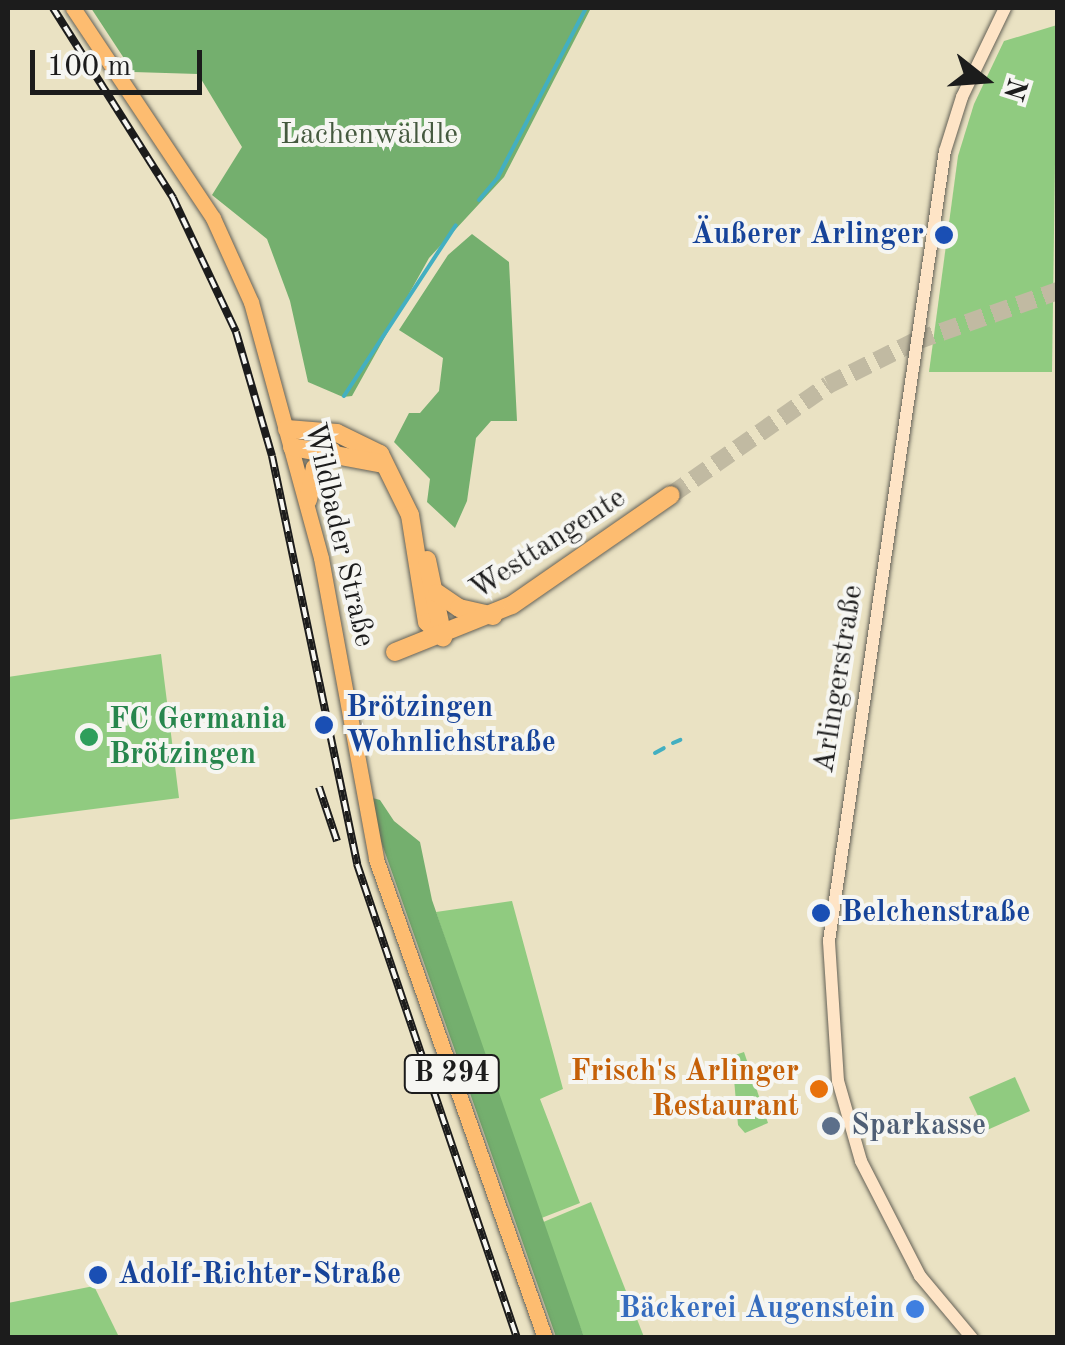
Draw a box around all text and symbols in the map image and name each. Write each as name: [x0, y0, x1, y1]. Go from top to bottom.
scale bar: [35, 30, 208, 92]
north arrow: [935, 30, 1035, 130]
text: 100 m: [47, 52, 131, 82]
text: N: [997, 74, 1030, 103]
park label: Lachenwäldle: [280, 117, 458, 153]
place label: Äußerer Arlinger: [691, 217, 924, 253]
marker: Äußerer Arlinger: [933, 224, 955, 246]
street label: Wildbader Straße: [296, 420, 382, 650]
street label: Westtangente: [463, 480, 633, 608]
street label: Arlingerstraße: [806, 582, 872, 776]
place label: Brötzingen Wohnlichstraße: [346, 690, 556, 760]
place label: FC Germania Brötzingen: [109, 702, 286, 772]
marker: Brötzingen Wohnlichstraße: [311, 712, 337, 738]
marker: FC Germania Brötzingen: [78, 726, 100, 748]
place label: Belchenstraße: [841, 895, 1030, 931]
marker: Belchenstraße: [810, 902, 832, 924]
road number: B 294: [402, 1051, 502, 1097]
place label: Frisch's Arlinger Restaurant: [571, 1054, 799, 1124]
marker: Frisch's Arlinger Restaurant: [808, 1078, 830, 1100]
place label: Sparkasse: [851, 1108, 986, 1144]
marker: Sparkasse: [820, 1115, 842, 1137]
place label: Adolf-Richter-Straße: [118, 1257, 401, 1293]
marker: Adolf-Richter-Straße: [87, 1264, 109, 1286]
place label: Bäckerei Augenstein: [619, 1291, 895, 1327]
marker: Bäckerei Augenstein: [904, 1298, 926, 1320]

